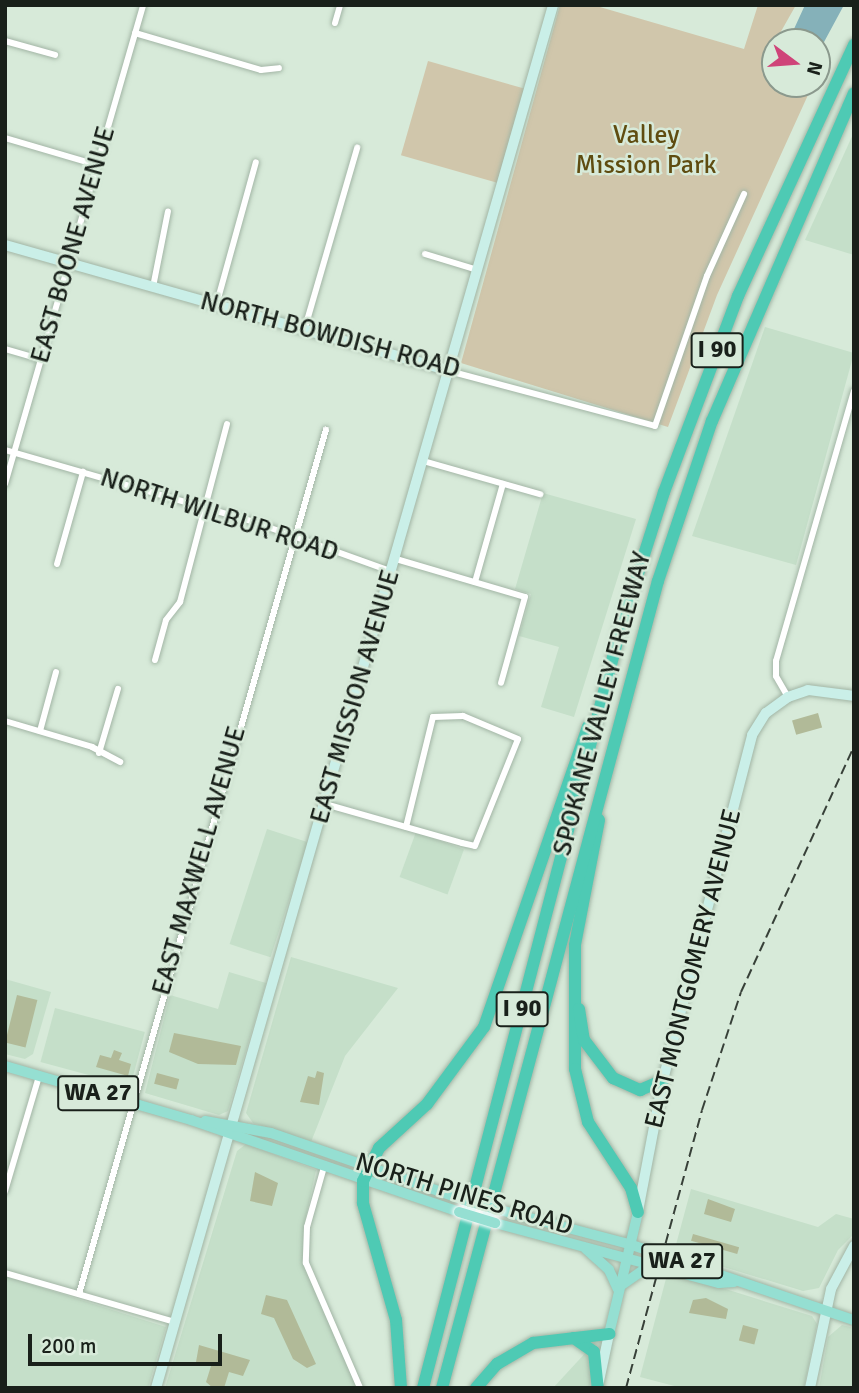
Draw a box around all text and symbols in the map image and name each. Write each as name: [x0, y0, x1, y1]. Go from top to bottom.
north arrow: [761, 28, 831, 98]
text: N: [801, 59, 828, 78]
park label: Valley Mission Park: [575, 120, 717, 182]
street label: EAST BOONE AVENUE: [25, 123, 123, 367]
street label: NORTH BOWDISH ROAD: [197, 286, 463, 386]
road number: I 90: [689, 330, 745, 370]
street label: NORTH WILBUR ROAD: [96, 463, 342, 569]
street label: SPOKANE VALLEY FREEWAY: [547, 549, 659, 859]
street label: EAST MISSION AVENUE: [305, 567, 407, 827]
street label: EAST MAXWELL AVENUE: [147, 723, 253, 999]
street label: EAST MONTGOMERY AVENUE: [639, 806, 749, 1132]
road number: I 90: [494, 988, 550, 1030]
road number: WA 27: [56, 1072, 140, 1114]
street label: NORTH PINES ROAD: [351, 1147, 577, 1243]
road number: WA 27: [640, 1240, 724, 1282]
scale bar: [32, 1320, 226, 1364]
text: 200 m: [41, 1333, 96, 1359]

